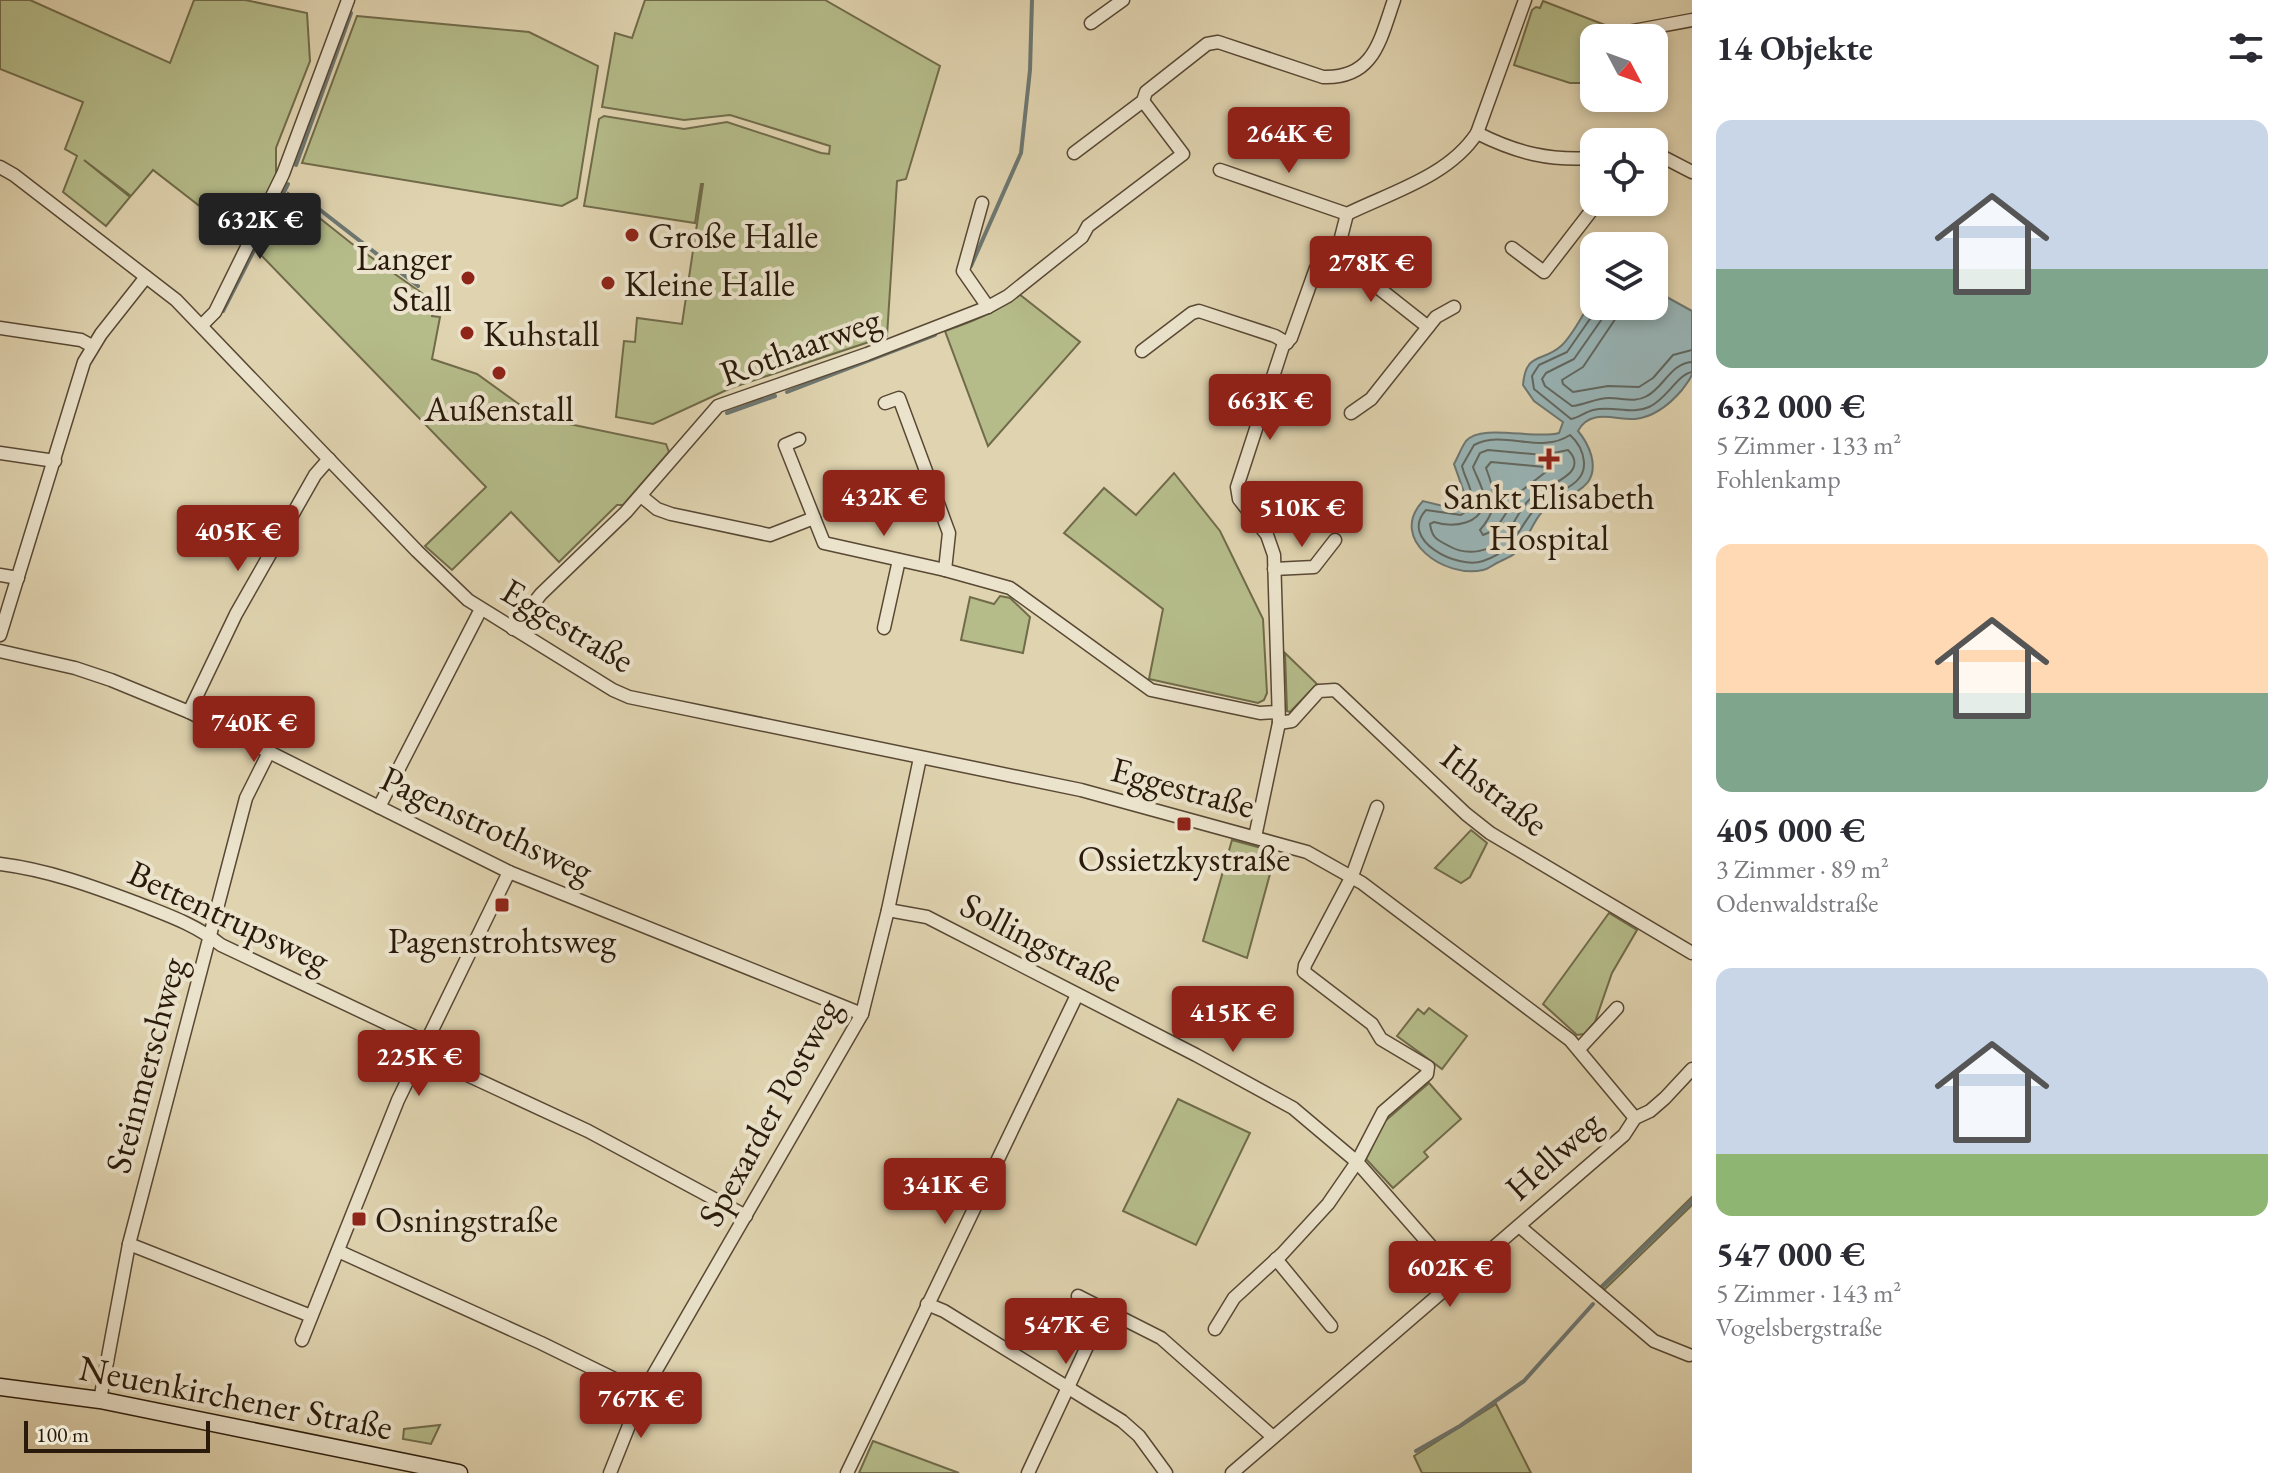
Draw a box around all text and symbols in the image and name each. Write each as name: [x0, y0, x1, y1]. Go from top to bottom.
north arrow: [1580, 24, 1668, 112]
map controls: [1580, 24, 1668, 320]
text: 14 Objekte: [1716, 26, 1873, 70]
icon: filters: [2224, 26, 2268, 70]
pin: 264K €: [1224, 107, 1354, 175]
text: 264K €: [1246, 116, 1332, 150]
button: locate: [1580, 128, 1668, 216]
icon: home: [1920, 172, 2064, 316]
pin: 632K €: [195, 193, 325, 261]
text: 632K €: [217, 202, 303, 236]
place label: Große Halle: [648, 212, 818, 259]
marker: Große Halle: [623, 226, 641, 244]
button: layers: [1580, 232, 1668, 320]
place label: Langer Stall: [356, 234, 452, 322]
pin: 278K €: [1306, 236, 1436, 304]
text: 278K €: [1328, 245, 1414, 279]
place label: Kleine Halle: [624, 260, 795, 307]
marker: Langer Stall: [459, 269, 477, 287]
marker: Kleine Halle: [599, 274, 617, 292]
street label: Rothaarweg: [713, 295, 887, 397]
place label: Kuhstall: [483, 310, 600, 357]
marker: Kuhstall: [458, 324, 476, 342]
marker: Außenstall: [490, 364, 508, 382]
pin: 663K €: [1205, 374, 1335, 442]
text: 663K €: [1227, 383, 1313, 417]
text: 632 000 €: [1716, 384, 1865, 428]
place label: Außenstall: [423, 385, 574, 432]
text: 5 Zimmer · 133 m²: [1716, 428, 1901, 462]
marker: Sankt Elisabeth Hospital: [1538, 448, 1560, 470]
text: Fohlenkamp: [1716, 462, 1841, 496]
pin: 432K €: [819, 470, 949, 538]
place label: Sankt Elisabeth Hospital: [1443, 473, 1655, 561]
text: 432K €: [841, 479, 927, 513]
pin: 510K €: [1237, 481, 1367, 549]
text: 510K €: [1259, 490, 1345, 524]
pin: 405K €: [173, 505, 303, 573]
text: 405K €: [195, 514, 281, 548]
street label: Eggestraße: [493, 567, 643, 683]
icon: home: [1920, 596, 2064, 740]
pin: 740K €: [189, 696, 319, 764]
text: 740K €: [211, 705, 297, 739]
street label: Ithstraße: [1432, 733, 1558, 847]
street label: Eggestraße: [1106, 745, 1260, 829]
street label: Pagenstrothsweg: [373, 754, 601, 894]
text: 405 000 €: [1716, 808, 1865, 852]
marker: Ossietzkystraße: [1175, 815, 1193, 833]
place label: Ossietzkystraße: [1078, 835, 1290, 882]
street label: Bettentrupsweg: [121, 849, 338, 983]
text: 3 Zimmer · 89 m²: [1716, 852, 1889, 886]
street label: Sollingstraße: [953, 881, 1131, 1003]
text: Odenwaldstraße: [1716, 886, 1878, 920]
marker: Pagenstrohtsweg: [493, 896, 511, 914]
place label: Pagenstrohtsweg: [388, 917, 616, 964]
street label: Steinmerschweg: [94, 952, 196, 1178]
pin: 415K €: [1168, 986, 1298, 1054]
street label: Spexarder Postweg: [687, 989, 851, 1234]
text: 415K €: [1190, 995, 1276, 1029]
icon: home: [1920, 1020, 2064, 1164]
pin: 225K €: [354, 1030, 484, 1098]
text: 225K €: [376, 1039, 462, 1073]
street label: Hellweg: [1495, 1099, 1611, 1211]
pin: 341K €: [880, 1158, 1010, 1226]
text: 341K €: [902, 1167, 988, 1201]
place label: Osningstraße: [375, 1196, 558, 1243]
marker: Osningstraße: [350, 1210, 368, 1228]
text: 547 000 €: [1716, 1232, 1865, 1276]
pin: 602K €: [1385, 1241, 1515, 1309]
text: 602K €: [1407, 1250, 1493, 1284]
text: 5 Zimmer · 143 m²: [1716, 1276, 1901, 1310]
pin: 547K €: [1001, 1298, 1131, 1366]
text: 547K €: [1023, 1307, 1109, 1341]
text: Vogelsbergstraße: [1716, 1310, 1882, 1344]
street label: Neuenkirchener Straße: [75, 1344, 397, 1450]
pin: 767K €: [576, 1372, 706, 1440]
text: 767K €: [598, 1381, 684, 1415]
scale bar: [24, 1417, 210, 1453]
text: 100 m: [36, 1420, 89, 1449]

